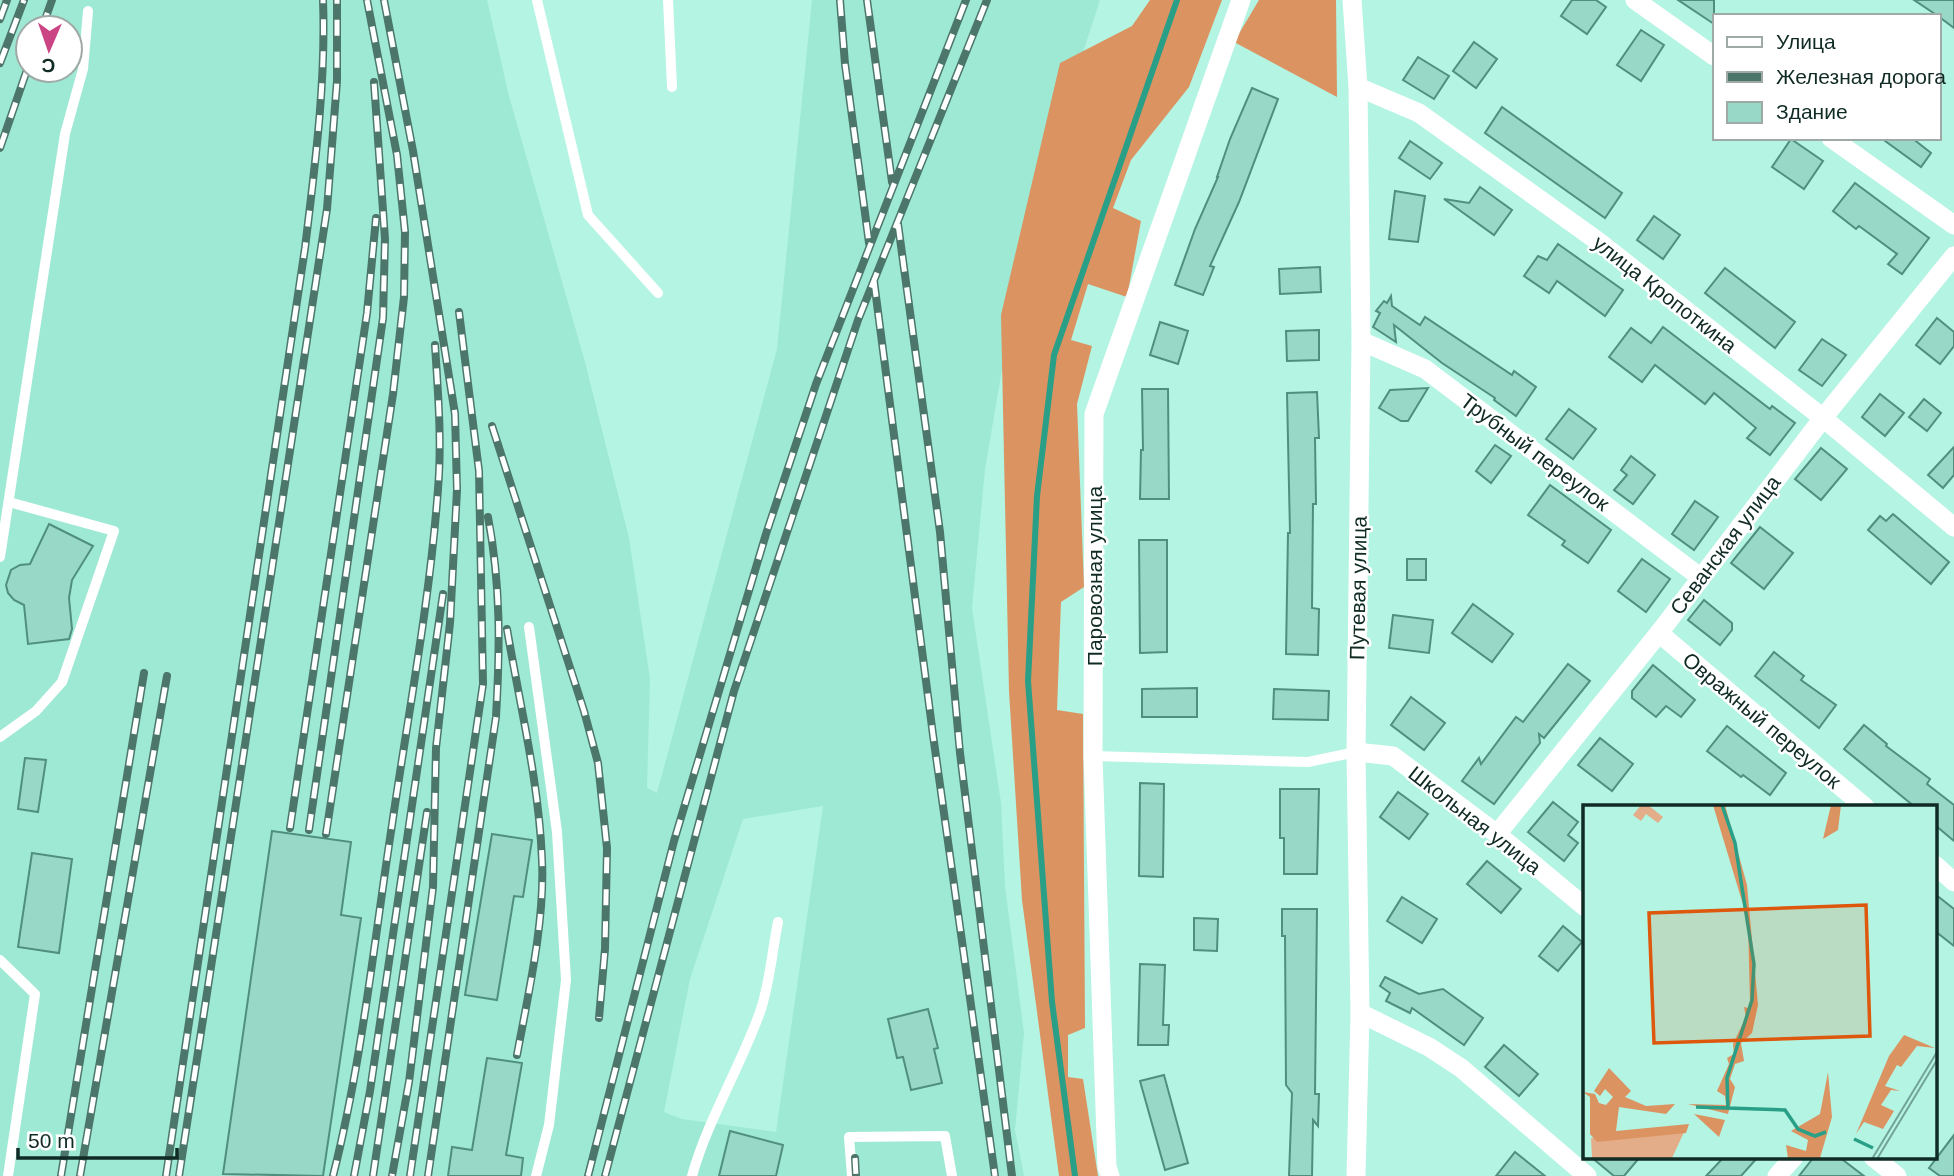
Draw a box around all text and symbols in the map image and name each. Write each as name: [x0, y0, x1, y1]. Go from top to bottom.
north arrow: [14, 14, 84, 84]
legend: [1713, 14, 1940, 140]
text: Улица: [1776, 30, 1836, 53]
text: С: [41, 55, 56, 76]
text: Железная дорога: [1776, 65, 1946, 88]
text: Здание: [1776, 100, 1848, 123]
street label: улица Кропоткина: [1589, 231, 1742, 357]
street label: Трубный переулок: [1456, 389, 1614, 516]
street label: Севанская улица: [1665, 471, 1785, 619]
street label: Паровозная улица: [1083, 486, 1106, 666]
street label: Путевая улица: [1345, 515, 1371, 660]
street label: Овражный переулок: [1678, 647, 1846, 793]
street label: Школьная улица: [1404, 761, 1546, 879]
inset map: [1583, 805, 1937, 1158]
scale bar: [18, 1116, 177, 1160]
text: 50 m: [28, 1129, 75, 1152]

